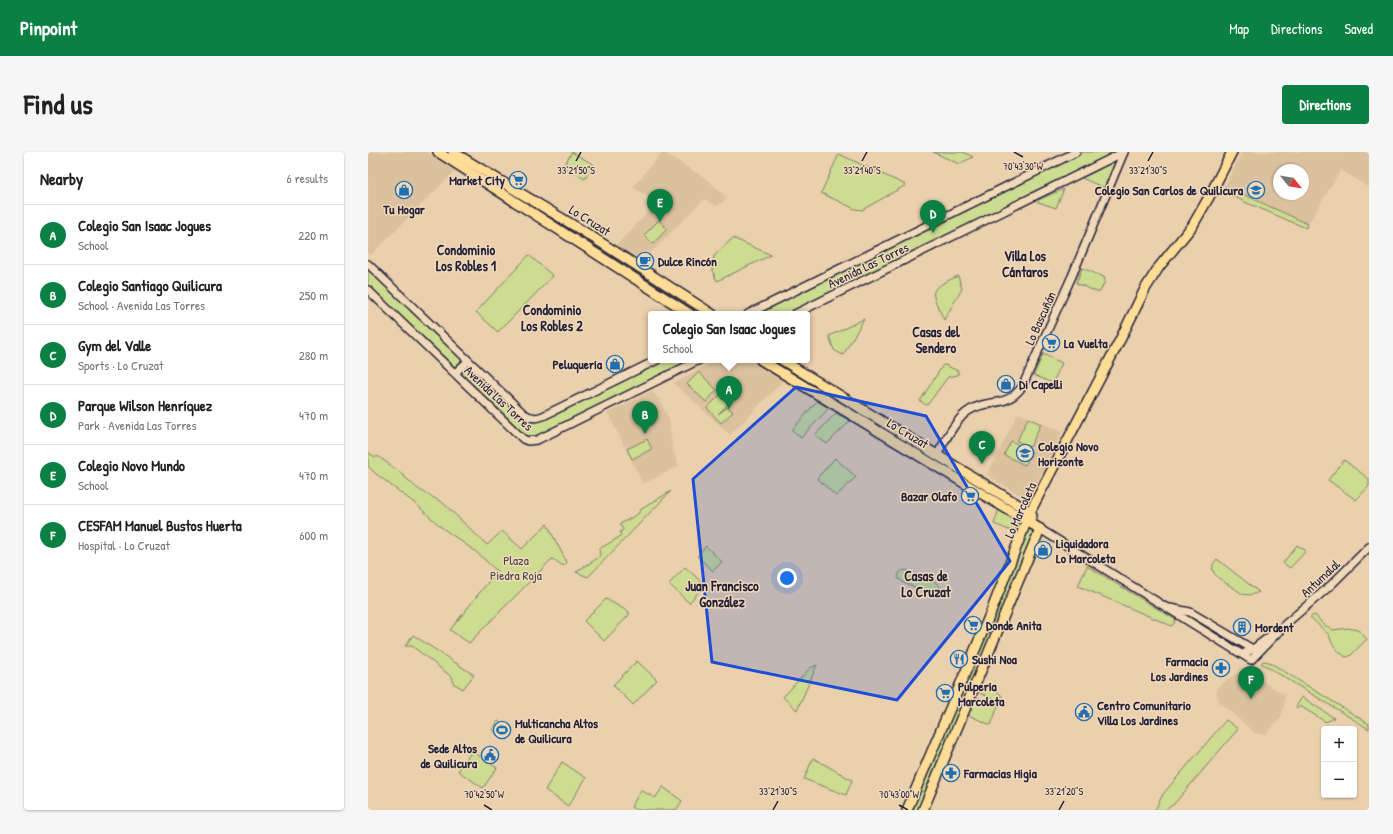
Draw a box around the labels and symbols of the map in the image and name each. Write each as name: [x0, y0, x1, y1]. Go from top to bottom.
text: 70°43'30"W: [1003, 160, 1044, 173]
text: 33°21'50"S: [557, 164, 595, 177]
text: 33°21'40"S: [843, 164, 881, 177]
text: 33°21'30"S: [1129, 164, 1167, 177]
north arrow: [1273, 164, 1309, 200]
supermarket icon: Market City: [508, 170, 528, 190]
place label: Market City: [449, 171, 506, 190]
shop icon: Tu Hogar: [394, 180, 414, 200]
school or university icon: Colegio San Carlos de Quilicura: [1246, 180, 1266, 200]
place label: Colegio San Carlos de Quilicura: [1095, 181, 1244, 200]
pin: E: [647, 189, 673, 222]
place label: Tu Hogar: [382, 200, 426, 219]
street label: Lo Cruzat: [566, 200, 615, 240]
pin: D: [920, 200, 946, 233]
street label: Avenida Las Torres: [824, 238, 912, 292]
district label: Condominio Los Robles 1: [436, 240, 496, 275]
district label: Villa Los Cántaros: [1002, 246, 1049, 281]
cafe icon: Dulce Rincón: [635, 251, 655, 271]
place label: Dulce Rincón: [658, 252, 717, 270]
street label: Lo Bascuñán: [1020, 288, 1060, 348]
district label: Condominio Los Robles 2: [521, 300, 583, 335]
district label: Casas del Sendero: [912, 322, 960, 357]
supermarket icon: La Vuelta: [1041, 333, 1061, 353]
place label: La Vuelta: [1064, 334, 1109, 352]
shop icon: Peluquería: [605, 354, 625, 374]
place label: Peluquería: [553, 355, 603, 374]
street label: Avenida Las Torres: [461, 361, 537, 435]
shop icon: Di Capelli: [996, 374, 1016, 394]
place label: Di Capelli: [1019, 375, 1063, 394]
pin: A: [716, 376, 742, 409]
pin: B: [632, 401, 658, 434]
street label: Lo Cruzat: [884, 414, 933, 453]
pin: C: [969, 431, 995, 464]
place label: Colegio Novo Horizonte: [1038, 437, 1099, 470]
school or university icon: Colegio Novo Horizonte: [1015, 443, 1035, 463]
street label: Lo Marcoleta: [1000, 479, 1040, 541]
supermarket icon: Bazar Olafo: [960, 486, 980, 506]
place label: Bazar Olafo: [901, 487, 958, 505]
place label: Liquidadora Lo Marcoleta: [1056, 534, 1116, 567]
shop icon: Liquidadora Lo Marcoleta: [1033, 540, 1053, 560]
park label: Plaza Piedra Roja: [490, 551, 542, 584]
street label: Antumalal: [1296, 555, 1344, 601]
district label: Casas de Lo Cruzat: [901, 566, 952, 601]
your location: [777, 568, 797, 588]
district label: Juan Francisco González: [685, 576, 759, 611]
supermarket icon: Donde Anita: [963, 615, 983, 635]
place label: Donde Anita: [986, 616, 1042, 634]
building icon: Mordent: [1232, 617, 1252, 637]
place label: Mordent: [1255, 618, 1294, 636]
restaurant icon: Sushi Noa: [949, 649, 969, 669]
place label: Sushi Noa: [972, 650, 1018, 668]
place label: Farmacia Los Jardines: [1151, 652, 1209, 685]
pharmacy icon: Farmacia Los Jardines: [1211, 658, 1231, 678]
pin: F: [1238, 666, 1264, 699]
place label: Pulpería Marcoleta: [958, 677, 1005, 710]
supermarket icon: Pulpería Marcoleta: [935, 683, 955, 703]
place label: Centro Comunitario Villa Los Jardines: [1097, 696, 1192, 729]
public building icon: Centro Comunitario Villa Los Jardines: [1074, 702, 1094, 722]
place label: Multicancha Altos de Quilicura: [515, 714, 598, 747]
sports icon: Multicancha Altos de Quilicura: [492, 720, 512, 740]
place label: Sede Altos de Quilicura: [420, 739, 478, 772]
public building icon: Sede Altos de Quilicura: [480, 745, 500, 765]
pharmacy icon: Farmacias Higia: [941, 763, 961, 783]
place label: Farmacias Higia: [963, 764, 1038, 783]
text: 33°21'30"S: [759, 785, 797, 798]
text: 33°21'20"S: [1045, 785, 1083, 798]
text: 70°42'50"W: [464, 788, 505, 801]
text: 70°43'00"W: [879, 788, 920, 801]

